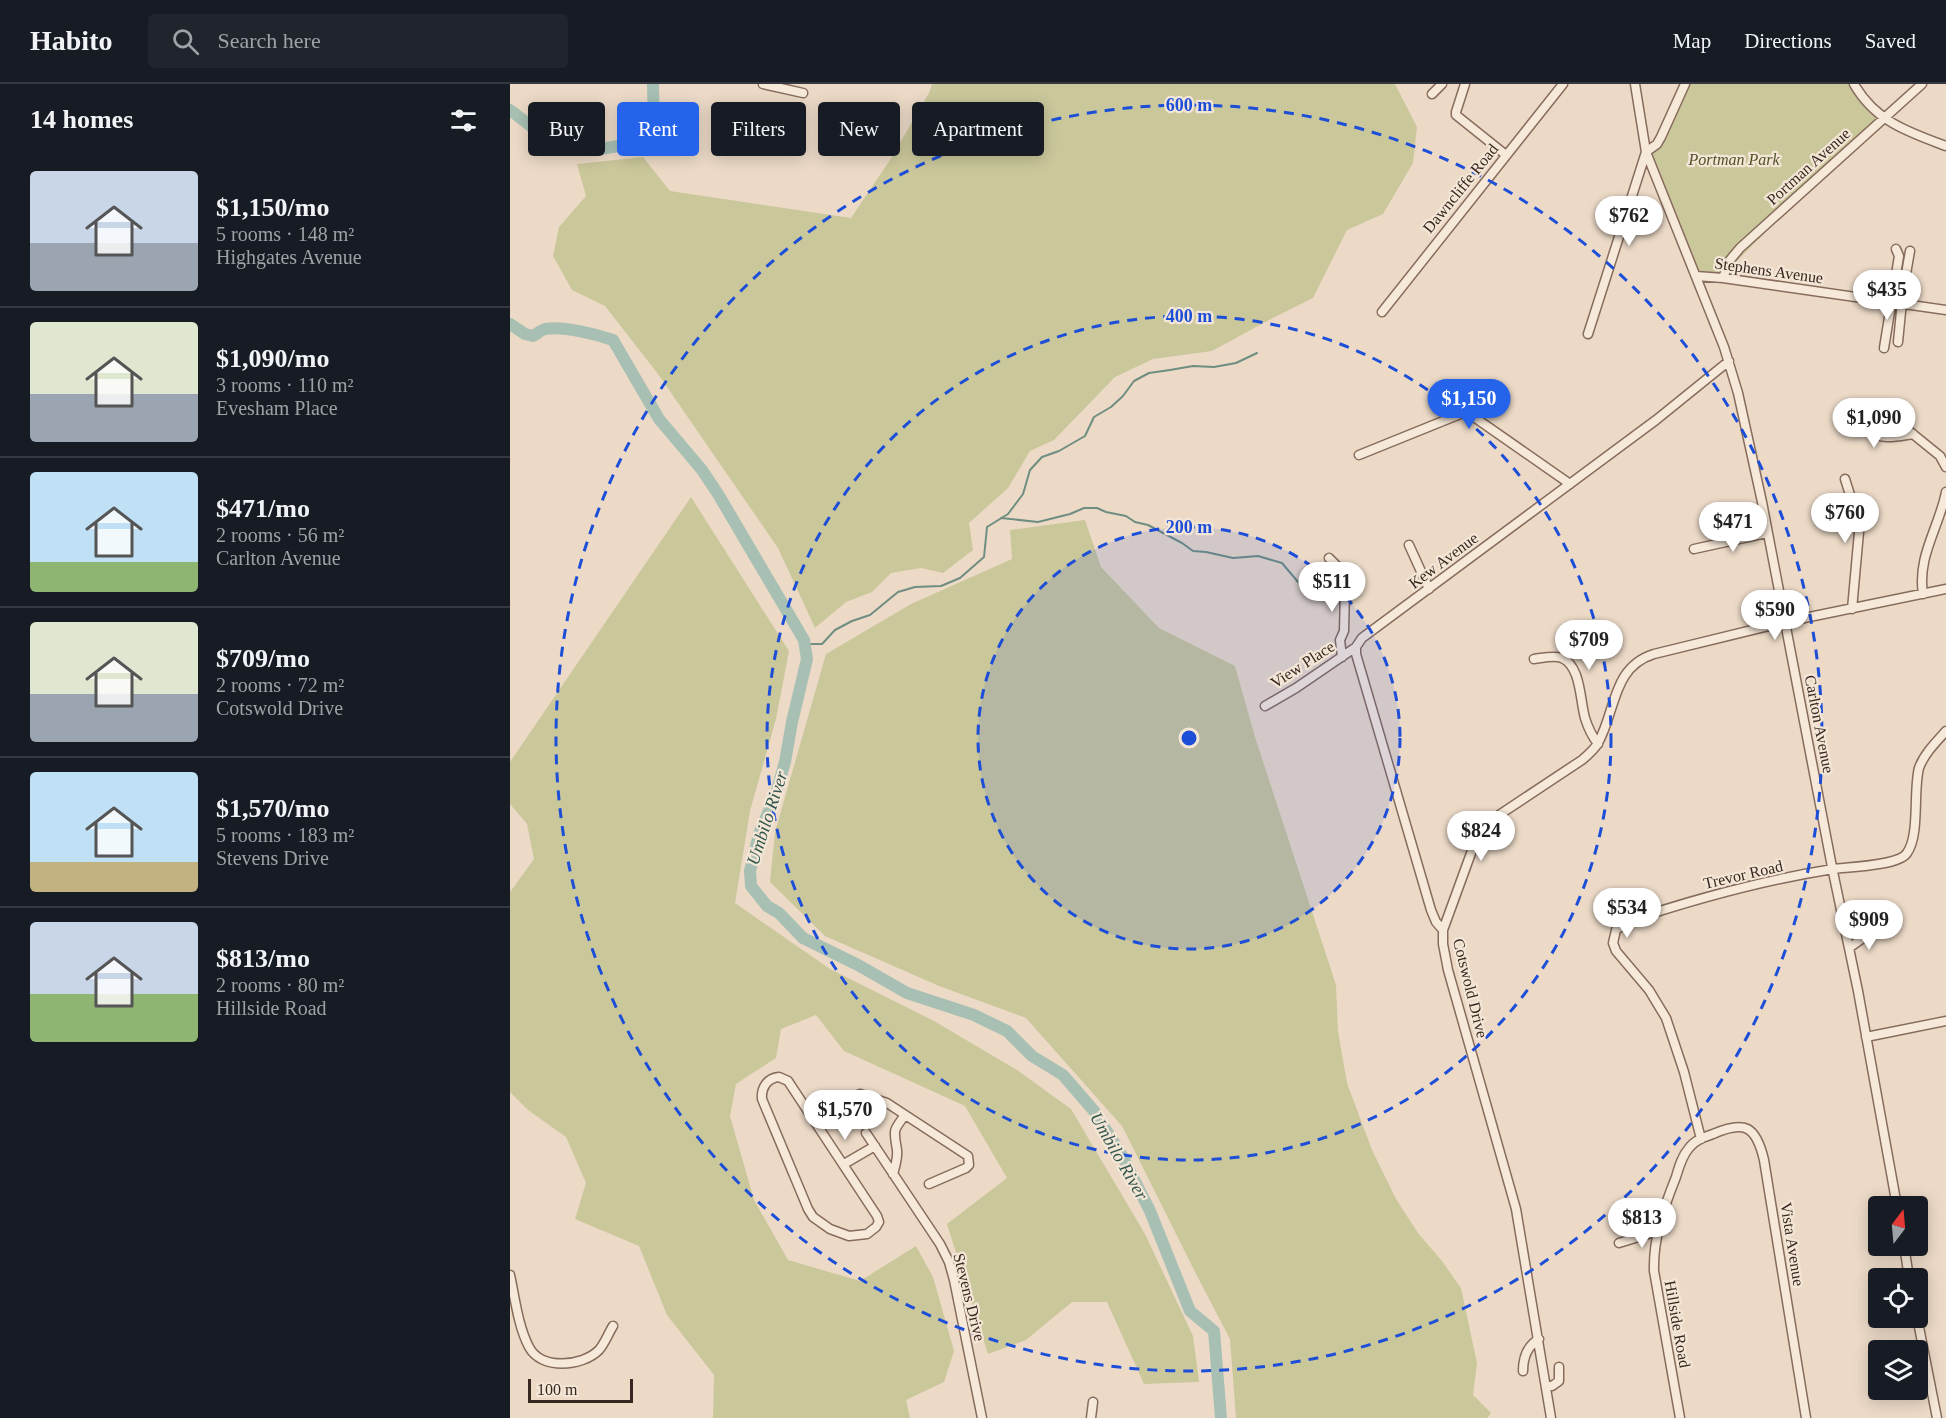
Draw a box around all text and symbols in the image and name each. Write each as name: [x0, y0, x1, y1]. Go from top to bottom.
search box: [148, 14, 568, 68]
text: Habito: [30, 25, 112, 56]
icon: search: [169, 25, 202, 58]
text: Search here: [217, 28, 321, 53]
text: Map: [1673, 29, 1711, 53]
text: Directions: [1744, 29, 1832, 53]
text: Saved: [1865, 29, 1916, 53]
text: 600 m: [1166, 95, 1212, 115]
chip: Buy: [528, 102, 605, 156]
chip: Rent: [617, 102, 699, 156]
chip: Filters: [711, 102, 806, 156]
chip: New: [818, 102, 900, 156]
chip: Apartment: [912, 102, 1044, 156]
icon: filters: [447, 104, 480, 137]
text: 14 homes: [30, 105, 133, 134]
street label: Portman Avenue: [1763, 125, 1853, 208]
street label: Dawncliffe Road: [1419, 140, 1501, 236]
park label: Portman Park: [1687, 151, 1780, 168]
text: $1,150/mo: [216, 193, 329, 222]
icon: home: [78, 195, 150, 267]
pin: $762: [1593, 196, 1665, 247]
text: $762: [1609, 204, 1649, 226]
text: 5 rooms · 148 m²: [216, 223, 354, 245]
text: Highgates Avenue: [216, 246, 362, 268]
street label: Stephens Avenue: [1713, 254, 1824, 288]
pin: $435: [1851, 270, 1923, 321]
text: $435: [1867, 278, 1907, 300]
text: 400 m: [1166, 306, 1212, 326]
text: $1,090/mo: [216, 344, 329, 373]
icon: home: [78, 346, 150, 418]
text: 3 rooms · 110 m²: [216, 374, 353, 396]
pin: $1,150: [1420, 379, 1518, 430]
text: $1,150: [1442, 387, 1497, 409]
text: Evesham Place: [216, 397, 338, 419]
pin: $1,090: [1825, 398, 1923, 449]
text: $1,090: [1847, 406, 1902, 428]
pin: $760: [1809, 493, 1881, 544]
text: $471/mo: [216, 494, 310, 523]
icon: home: [78, 496, 150, 568]
text: $760: [1825, 501, 1865, 523]
pin: $471: [1697, 502, 1769, 553]
text: $471: [1713, 510, 1753, 532]
text: 200 m: [1166, 517, 1212, 537]
text: 2 rooms · 56 m²: [216, 524, 344, 546]
street label: Kew Avenue: [1405, 529, 1481, 592]
text: Carlton Avenue: [216, 547, 341, 569]
pin: $511: [1296, 562, 1368, 613]
text: $511: [1313, 570, 1351, 592]
pin: $590: [1739, 590, 1811, 641]
text: $590: [1755, 598, 1795, 620]
pin: $709: [1553, 620, 1625, 671]
text: $709: [1569, 628, 1609, 650]
street label: View Place: [1267, 638, 1337, 691]
text: $709/mo: [216, 644, 310, 673]
icon: home: [78, 646, 150, 718]
text: 2 rooms · 72 m²: [216, 674, 344, 696]
street label: Carlton Avenue: [1802, 674, 1837, 775]
text: Cotswold Drive: [216, 697, 343, 719]
centre of rings: [1179, 728, 1199, 748]
water label: Umbilo River: [742, 768, 792, 867]
text: $1,570/mo: [216, 794, 329, 823]
icon: home: [78, 796, 150, 868]
pin: $824: [1445, 811, 1517, 862]
text: $824: [1461, 819, 1501, 841]
text: 5 rooms · 183 m²: [216, 824, 354, 846]
text: Stevens Drive: [216, 847, 329, 869]
street label: Trevor Road: [1702, 857, 1784, 892]
pin: $534: [1591, 888, 1663, 939]
text: $534: [1607, 896, 1647, 918]
pin: $909: [1833, 900, 1905, 951]
text: $909: [1849, 908, 1889, 930]
street label: Cotswold Drive: [1450, 937, 1491, 1040]
text: $813/mo: [216, 944, 310, 973]
icon: home: [78, 946, 150, 1018]
text: 2 rooms · 80 m²: [216, 974, 344, 996]
text: Hillside Road: [216, 997, 327, 1019]
pin: $1,570: [796, 1090, 894, 1141]
text: $1,570: [818, 1098, 873, 1120]
water label: Umbilo River: [1086, 1109, 1153, 1204]
north arrow: [1868, 1196, 1928, 1256]
map controls: [1868, 1196, 1928, 1400]
pin: $813: [1606, 1198, 1678, 1249]
street label: Vista Avenue: [1778, 1201, 1808, 1287]
text: $813: [1622, 1206, 1662, 1228]
street label: Stevens Drive: [950, 1251, 989, 1343]
button: locate: [1868, 1268, 1928, 1328]
street label: Hillside Road: [1661, 1279, 1694, 1369]
button: layers: [1868, 1340, 1928, 1400]
scale bar: [528, 1376, 633, 1404]
text: 100 m: [537, 1381, 577, 1398]

